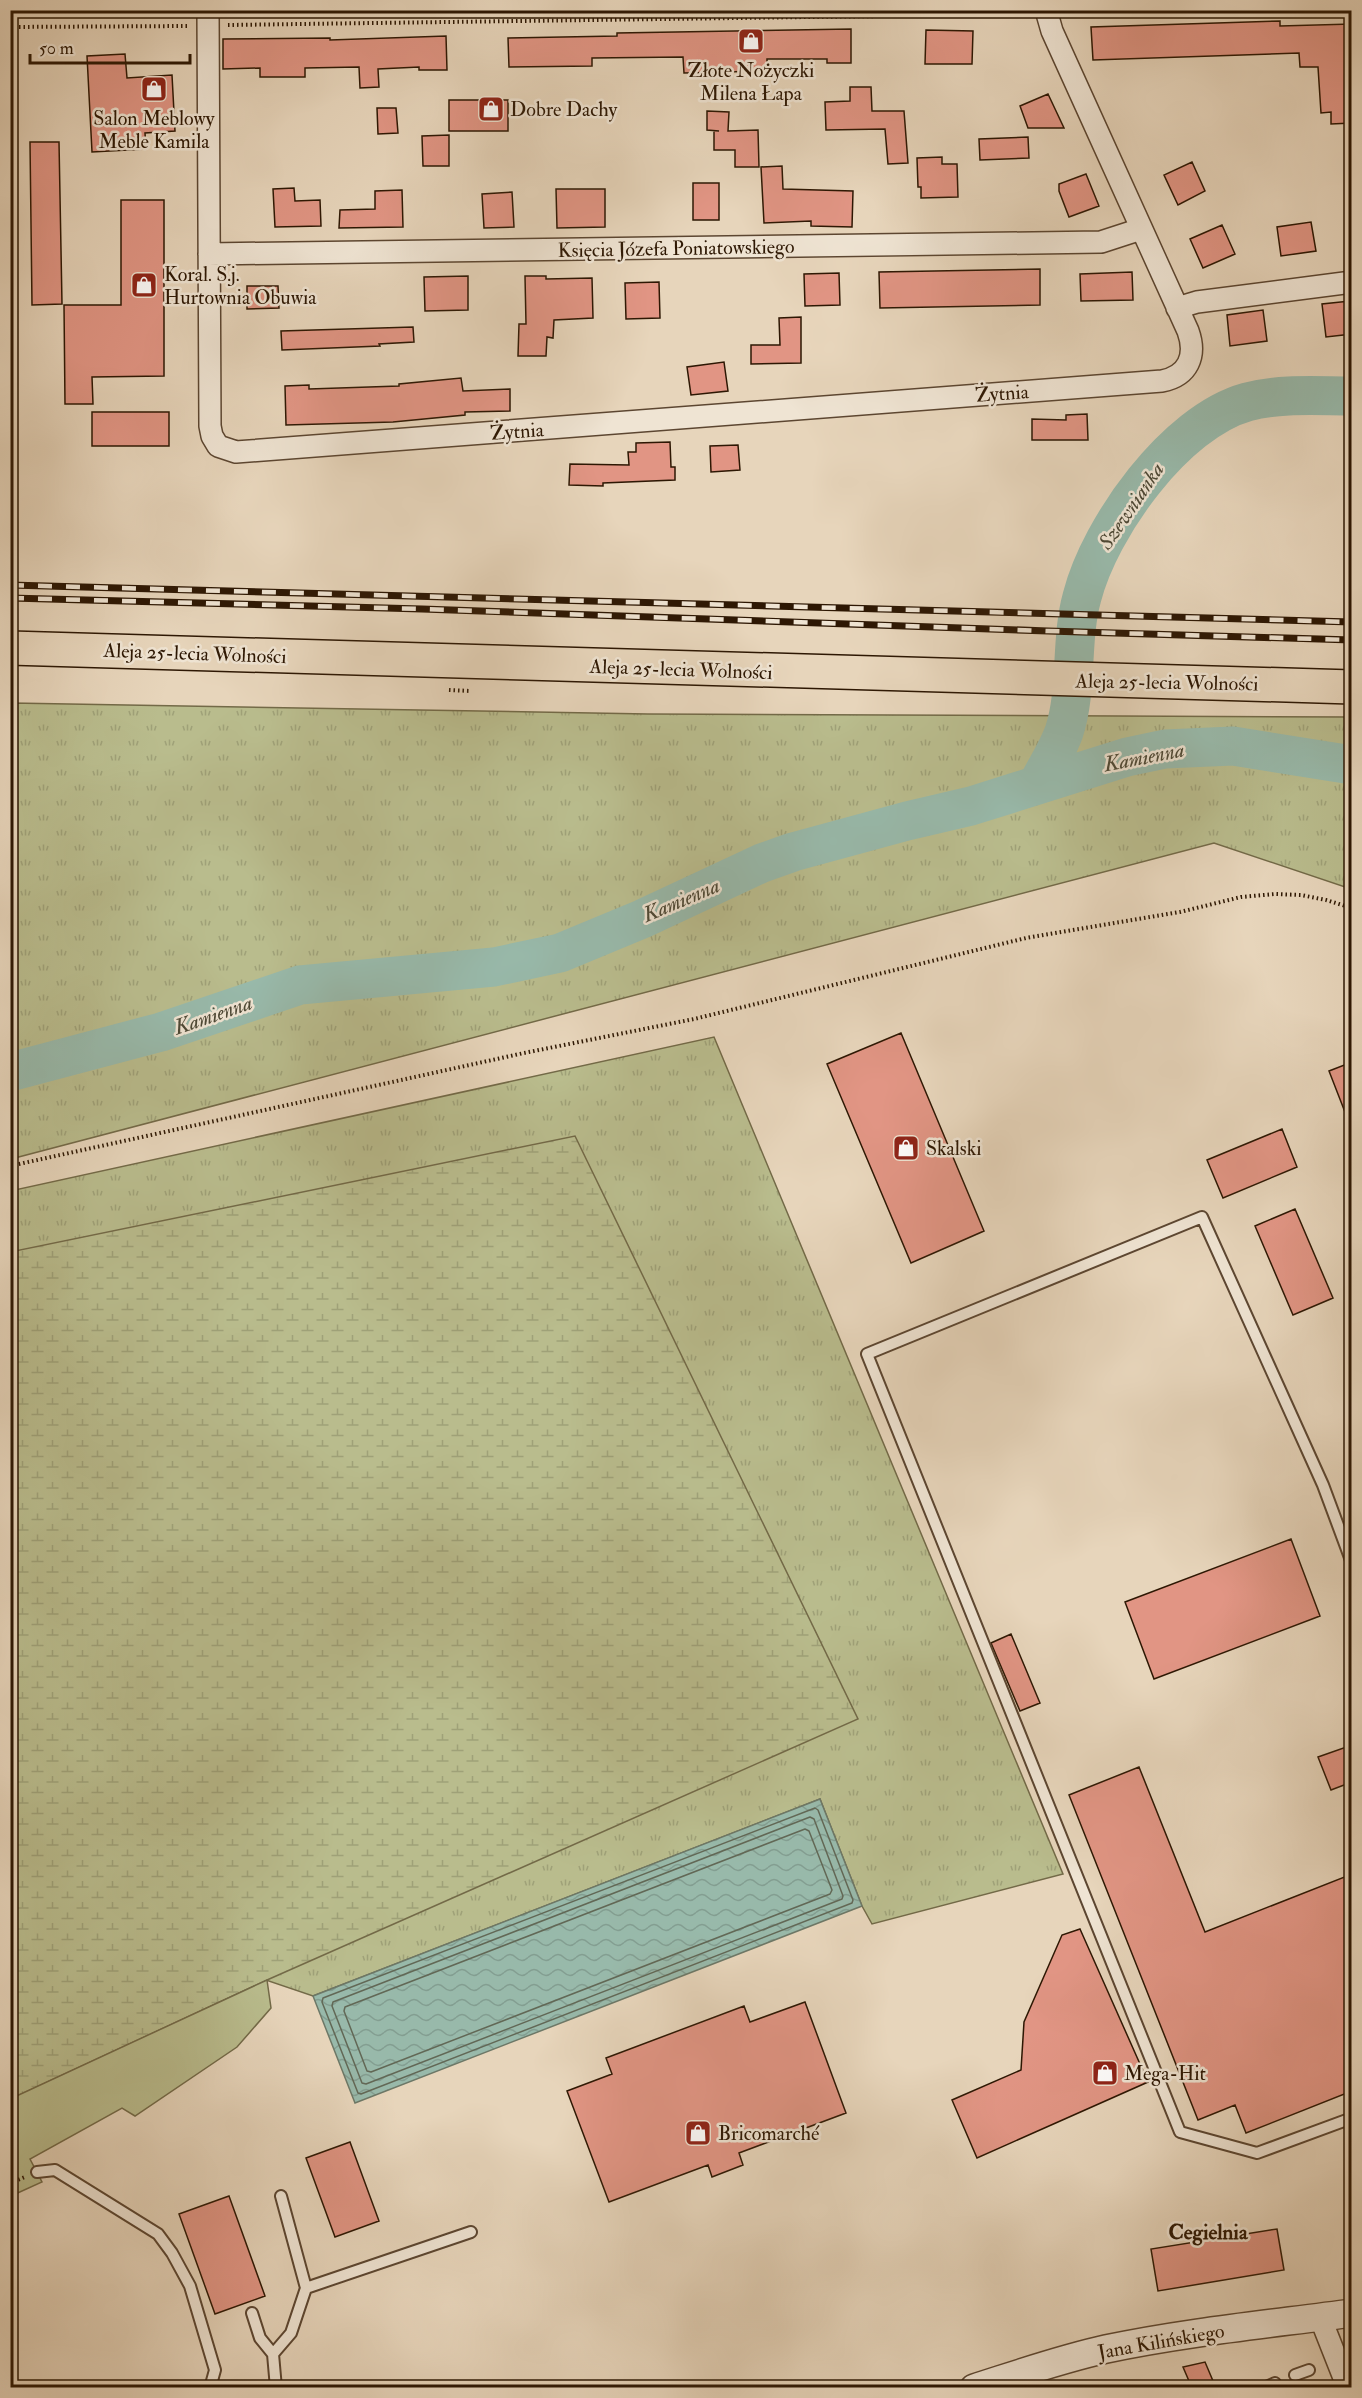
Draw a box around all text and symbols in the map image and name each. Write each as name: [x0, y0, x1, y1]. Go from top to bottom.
shop icon: Złote Nożyczki Milena Łapa: [736, 26, 766, 56]
scale bar: [30, 27, 190, 65]
text: 50 m: [39, 37, 74, 60]
place label: Złote Nożyczki Milena Łapa: [688, 58, 814, 107]
shop icon: Salon Meblowy Meble Kamila: [139, 74, 169, 104]
shop icon: Dobre Dachy: [476, 94, 506, 124]
place label: Dobre Dachy: [510, 97, 618, 122]
place label: Salon Meblowy Meble Kamila: [93, 106, 216, 154]
street label: Księcia Józefa Poniatowskiego: [557, 234, 795, 263]
place label: Koral. S.j. Hurtownia Obuwia: [164, 262, 317, 310]
shop icon: Koral. S.j. Hurtownia Obuwia: [129, 270, 159, 300]
street label: Żytnia: [974, 378, 1031, 408]
street label: Żytnia: [489, 416, 546, 446]
water label: Szewnianka: [1092, 457, 1171, 556]
street label: Aleja 25-lecia Wolności: [102, 638, 287, 669]
street label: Aleja 25-lecia Wolności: [588, 654, 773, 685]
street label: Aleja 25-lecia Wolności: [1074, 668, 1259, 697]
water label: Kamienna: [1101, 736, 1187, 779]
water label: Kamienna: [638, 872, 724, 929]
water label: Kamienna: [169, 989, 256, 1042]
shop icon: Skalski: [891, 1133, 921, 1163]
place label: Skalski: [926, 1136, 982, 1161]
shop icon: Mega-Hit: [1090, 2058, 1120, 2088]
place label: Mega-Hit: [1124, 2061, 1206, 2086]
shop icon: Bricomarché: [683, 2118, 713, 2148]
place label: Bricomarché: [718, 2121, 820, 2146]
district label: Cegielnia: [1168, 2219, 1249, 2246]
street label: Jana Kilińskiego: [1095, 2318, 1226, 2365]

